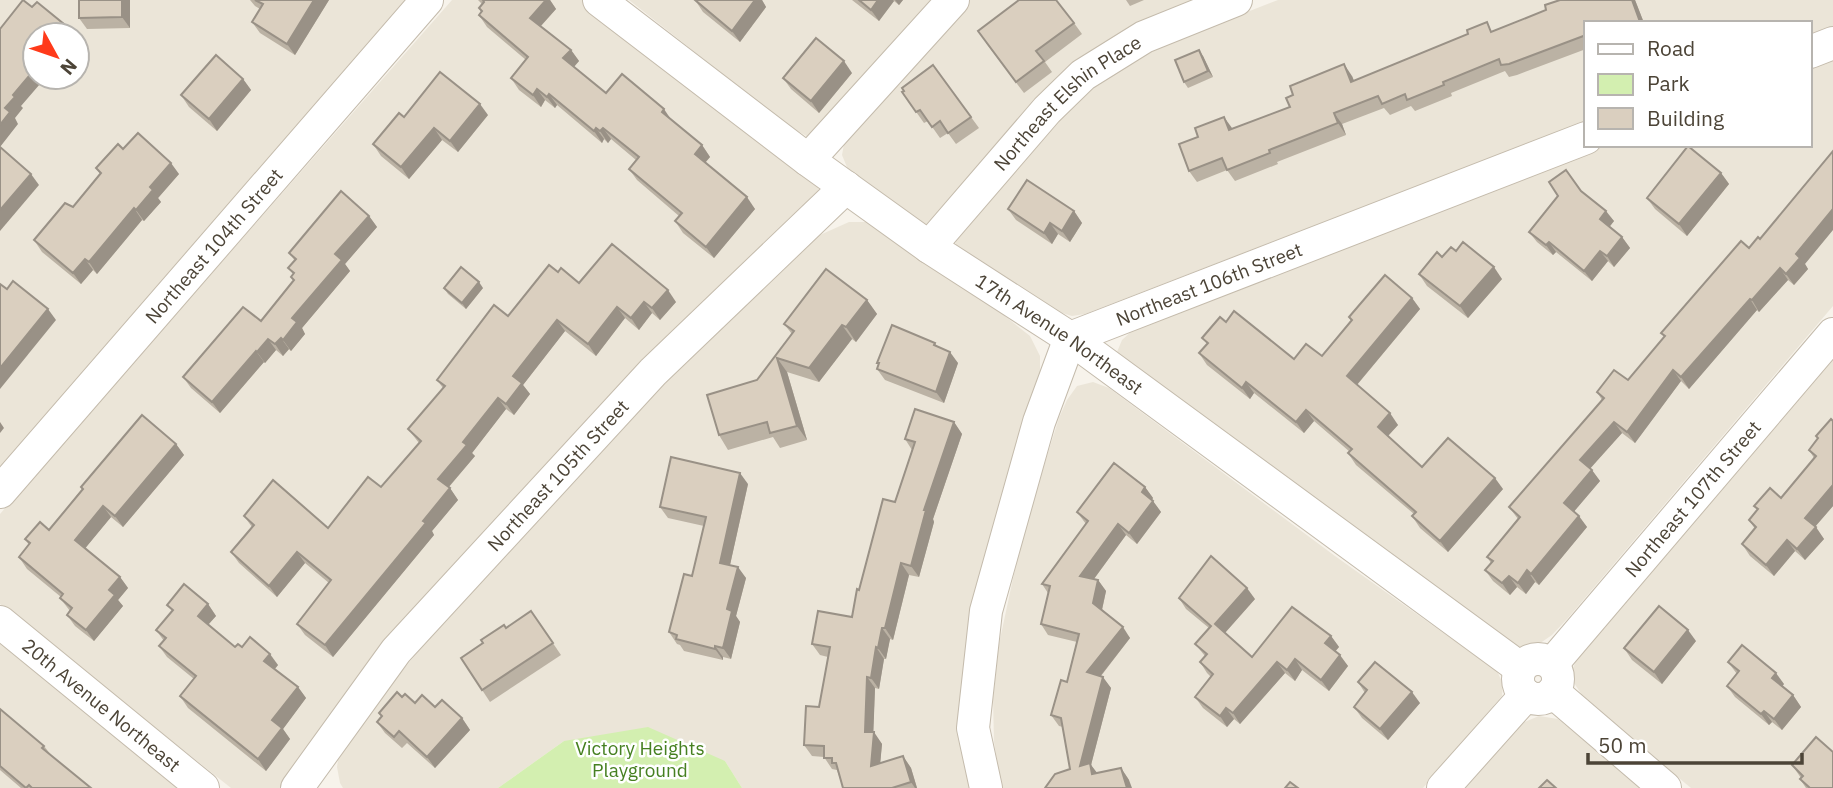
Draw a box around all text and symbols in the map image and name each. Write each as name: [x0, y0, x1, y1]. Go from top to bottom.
north arrow: [21, 21, 91, 91]
legend: [1584, 21, 1812, 147]
street label: Northeast Elshin Place: [988, 30, 1146, 175]
text: Road: [1647, 34, 1695, 62]
text: N: [55, 54, 83, 80]
text: Park: [1647, 69, 1690, 97]
text: Building: [1647, 104, 1724, 132]
street label: Northeast 104th Street: [140, 163, 288, 328]
street label: Northeast 106th Street: [1112, 237, 1306, 331]
street label: 17th Avenue Northeast: [971, 268, 1148, 400]
street label: Northeast 105th Street: [482, 394, 634, 556]
street label: Northeast 107th Street: [1619, 416, 1766, 582]
street label: 20th Avenue Northeast: [17, 633, 186, 777]
scale bar: [1588, 722, 1801, 766]
text: 50 m: [1598, 731, 1647, 759]
park label: Victory Heights Playground: [575, 736, 705, 782]

